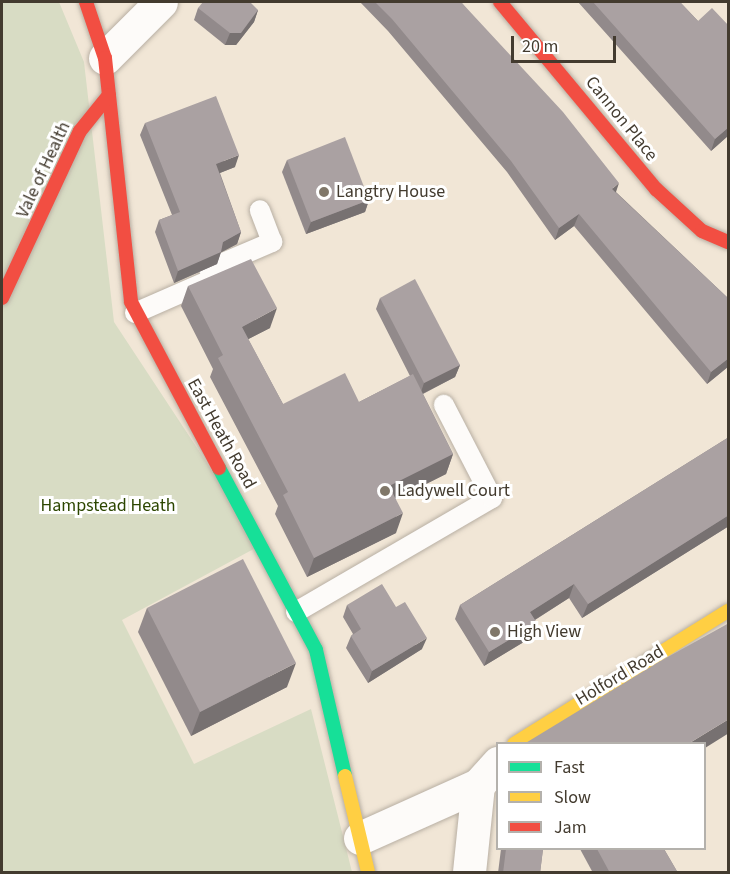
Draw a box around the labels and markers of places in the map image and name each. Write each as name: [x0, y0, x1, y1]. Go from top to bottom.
place label: Langtry House: [336, 181, 445, 203]
marker: Langtry House: [317, 185, 331, 199]
place label: Ladywell Court: [397, 480, 510, 502]
marker: Ladywell Court: [378, 484, 392, 498]
place label: High View: [507, 621, 581, 643]
marker: High View: [488, 625, 502, 639]

